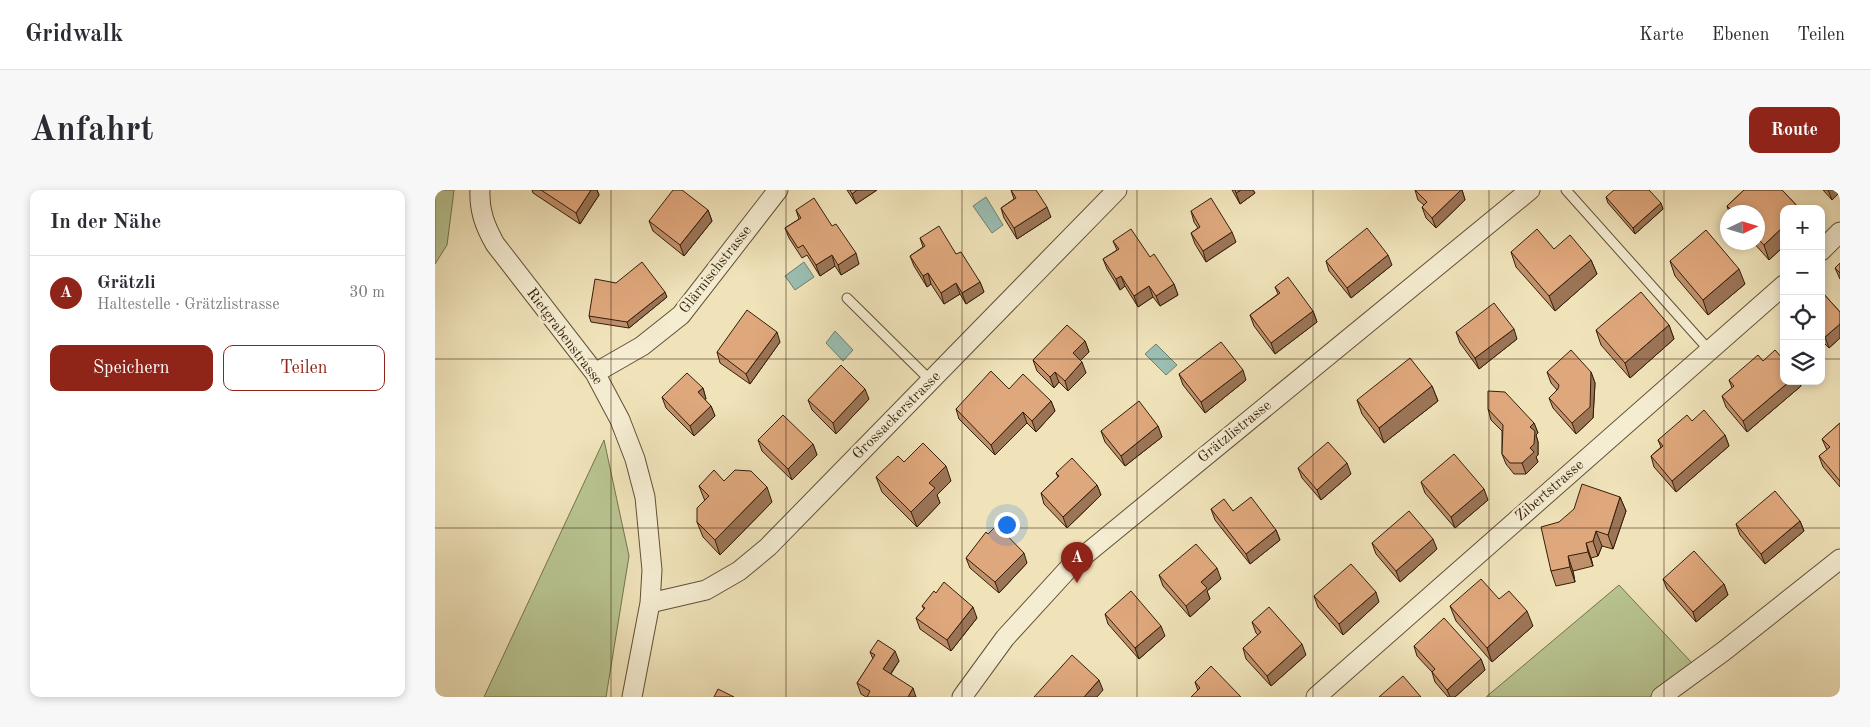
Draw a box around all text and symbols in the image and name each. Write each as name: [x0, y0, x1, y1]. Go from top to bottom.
text: Gridwalk: [25, 23, 123, 47]
text: Karte: [1639, 26, 1684, 44]
text: Ebenen: [1712, 26, 1769, 44]
text: Teilen: [1797, 26, 1845, 44]
button: Route: [1749, 107, 1840, 153]
text: Anfahrt: [30, 113, 153, 148]
north arrow: [1720, 205, 1765, 250]
map controls: [1780, 205, 1825, 385]
button: +: [1780, 205, 1825, 250]
text: In der Nähe: [50, 212, 161, 233]
street label: Glärnischstrasse: [677, 223, 755, 317]
button: −: [1780, 250, 1825, 295]
text: Grätzli: [97, 274, 156, 293]
text: A: [60, 285, 72, 301]
text: 30 m: [349, 285, 385, 301]
street label: Rietgrabenstrasse: [523, 286, 605, 388]
button: locate: [1780, 295, 1825, 340]
text: Haltestelle · Grätzlistrasse: [97, 297, 280, 313]
button: layers: [1780, 340, 1825, 385]
button: Speichern: [50, 345, 213, 391]
button: Teilen: [223, 345, 385, 391]
street label: Grossackerstrasse: [850, 369, 944, 463]
street label: Grätzlistrasse: [1195, 398, 1275, 466]
street label: Zibertstrasse: [1513, 457, 1587, 525]
your location: [994, 512, 1020, 538]
pin: A: [1061, 542, 1093, 583]

